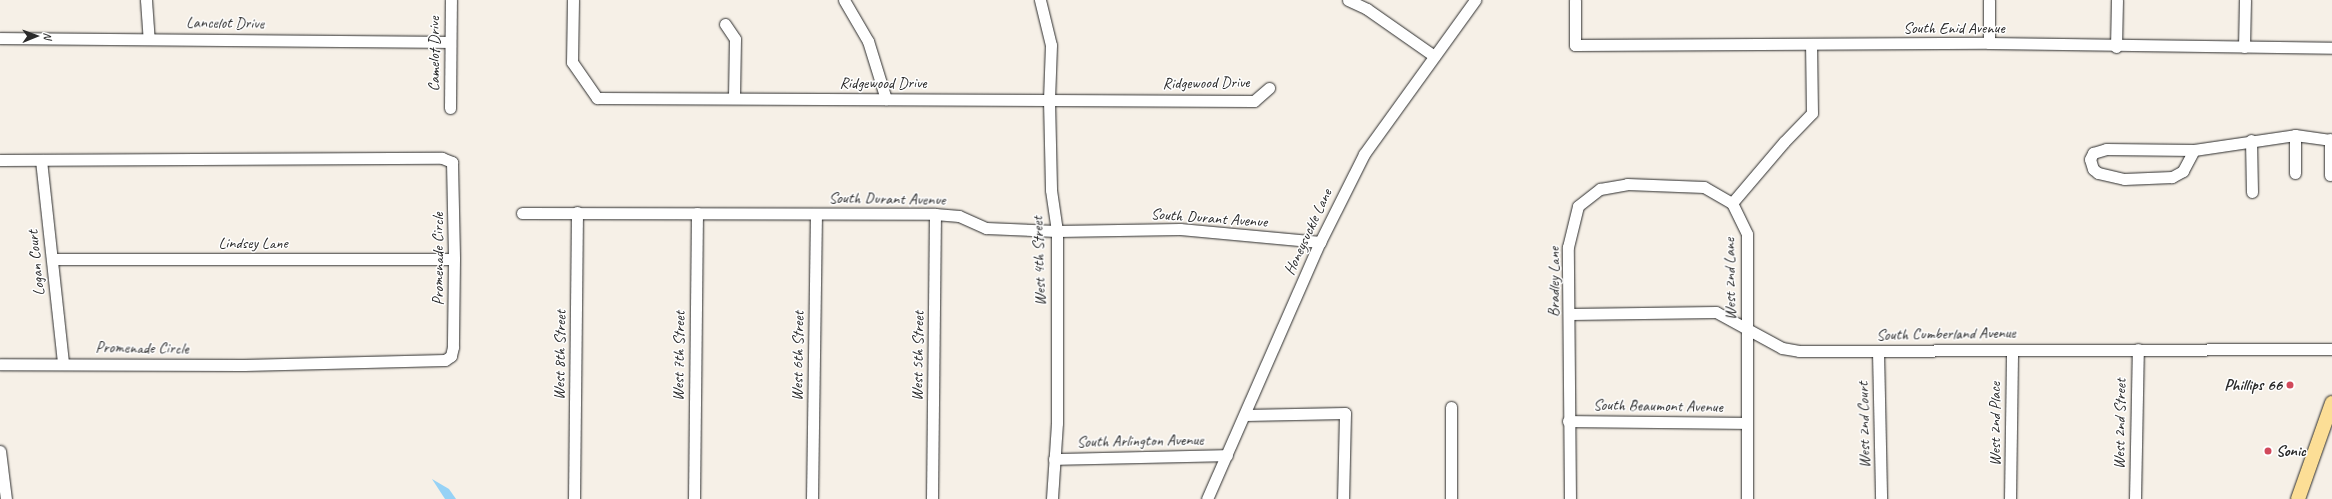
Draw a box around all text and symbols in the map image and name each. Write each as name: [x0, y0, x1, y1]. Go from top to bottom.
street label: Lancelot Drive: [186, 13, 264, 33]
north arrow: [16, 16, 56, 56]
street label: Camelot Drive: [424, 17, 444, 91]
street label: South Enid Avenue: [1903, 18, 2005, 38]
text: N: [41, 32, 55, 39]
street label: Ridgewood Drive: [839, 73, 927, 93]
street label: Ridgewood Drive: [1162, 73, 1250, 93]
street label: Honeysuckle Lane: [1280, 186, 1336, 278]
street label: South Durant Avenue: [829, 188, 945, 210]
street label: South Durant Avenue: [1150, 204, 1268, 232]
street label: Promenade Circle: [428, 213, 448, 305]
street label: West 4th Street: [1028, 216, 1050, 306]
street label: Logan Court: [23, 229, 49, 297]
street label: Lindsey Lane: [218, 233, 288, 253]
street label: West 2nd Lane: [1720, 238, 1740, 320]
street label: Bradley Lane: [1544, 247, 1564, 317]
street label: West 8th Street: [550, 310, 570, 400]
street label: West 7th Street: [669, 311, 689, 401]
street label: West 6th Street: [788, 311, 808, 401]
street label: West 5th Street: [908, 311, 928, 401]
street label: South Cumberland Avenue: [1876, 323, 2016, 345]
street label: Promenade Circle: [95, 338, 189, 358]
place label: Phillips 66: [2224, 375, 2282, 395]
street label: West 2nd Street: [2110, 378, 2130, 470]
marker: Phillips 66: [2285, 380, 2295, 390]
street label: West 2nd Court: [1854, 382, 1874, 468]
street label: West 2nd Place: [1985, 382, 2005, 466]
street label: South Beaumont Avenue: [1593, 395, 1723, 417]
street label: South Arlington Avenue: [1077, 430, 1203, 452]
place label: Sonic: [2276, 441, 2306, 461]
marker: Sonic: [2263, 446, 2273, 456]

